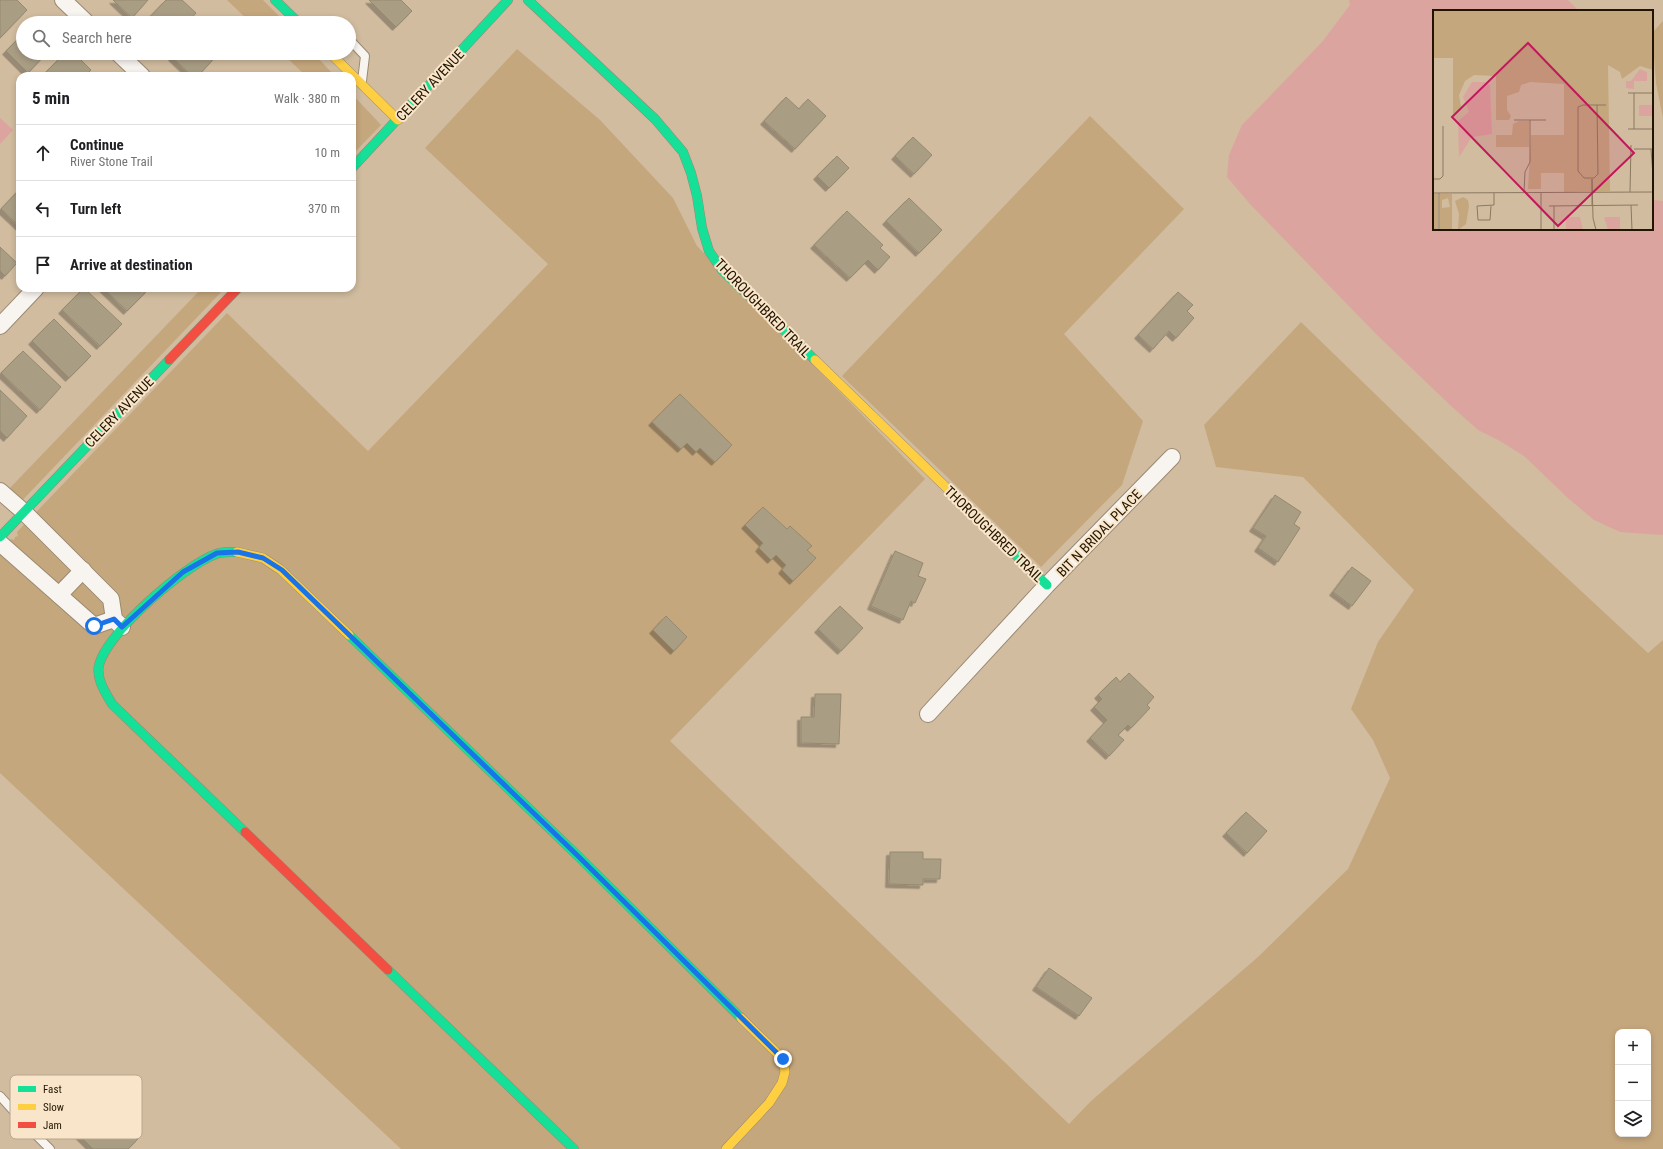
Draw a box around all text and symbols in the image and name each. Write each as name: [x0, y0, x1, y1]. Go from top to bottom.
inset map: [1433, 10, 1653, 230]
search box: [16, 16, 356, 60]
icon: search: [30, 27, 52, 49]
text: Search here: [62, 29, 132, 47]
street label: CELERY AVENUE: [393, 46, 467, 124]
text: 5 min: [32, 88, 70, 108]
text: Walk · 380 m: [274, 91, 340, 106]
text: Continue: [70, 136, 124, 154]
icon: ahead: [32, 142, 54, 164]
text: 10 m: [314, 145, 340, 160]
text: River Stone Trail: [70, 154, 153, 169]
icon: left: [32, 198, 54, 220]
text: Turn left: [70, 200, 121, 218]
text: 370 m: [308, 201, 340, 216]
icon: arrive: [32, 254, 54, 276]
street label: THOROUGHBRED TRAIL: [712, 255, 814, 361]
text: Arrive at destination: [70, 256, 193, 274]
street label: CELERY AVENUE: [81, 373, 157, 451]
street label: THOROUGHBRED TRAIL: [941, 483, 1047, 585]
street label: BIT N BRIDAL PLACE: [1053, 486, 1145, 580]
route start: [85, 617, 103, 635]
map controls: [1615, 1029, 1651, 1137]
button: +: [1615, 1029, 1651, 1065]
route end: [774, 1050, 792, 1068]
button: −: [1615, 1065, 1651, 1101]
legend: [10, 1075, 142, 1139]
text: Fast: [43, 1083, 62, 1096]
text: Slow: [43, 1101, 64, 1114]
button: layers: [1615, 1101, 1651, 1137]
text: Jam: [43, 1119, 62, 1132]

